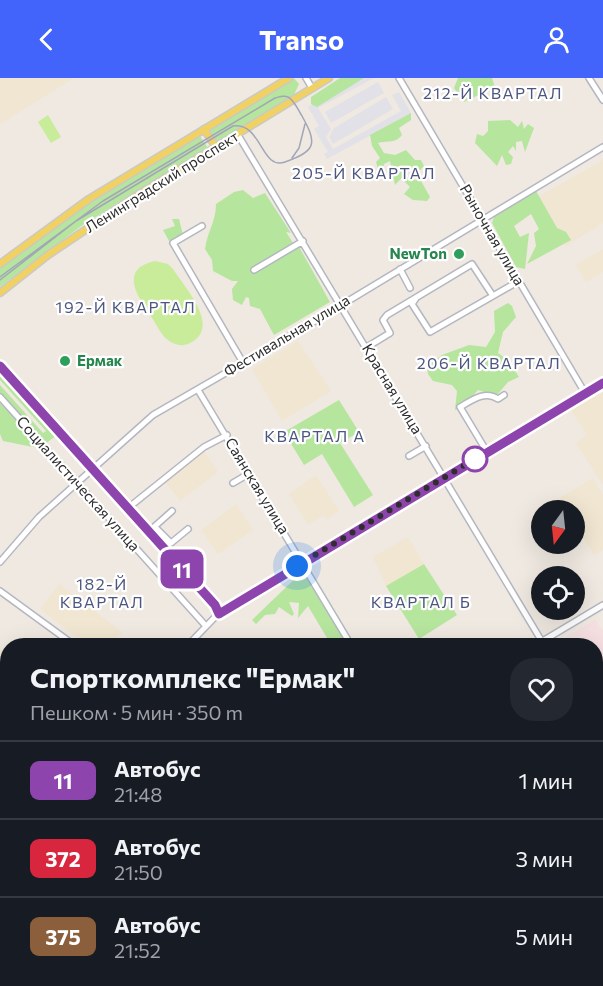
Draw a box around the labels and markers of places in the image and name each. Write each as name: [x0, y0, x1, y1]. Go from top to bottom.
place label: NewTon: [389, 244, 447, 262]
marker: NewTon: [452, 247, 466, 261]
place label: Ермак: [77, 351, 123, 369]
marker: Ермак: [58, 354, 72, 368]
unlabelled marker: [462, 446, 488, 472]

